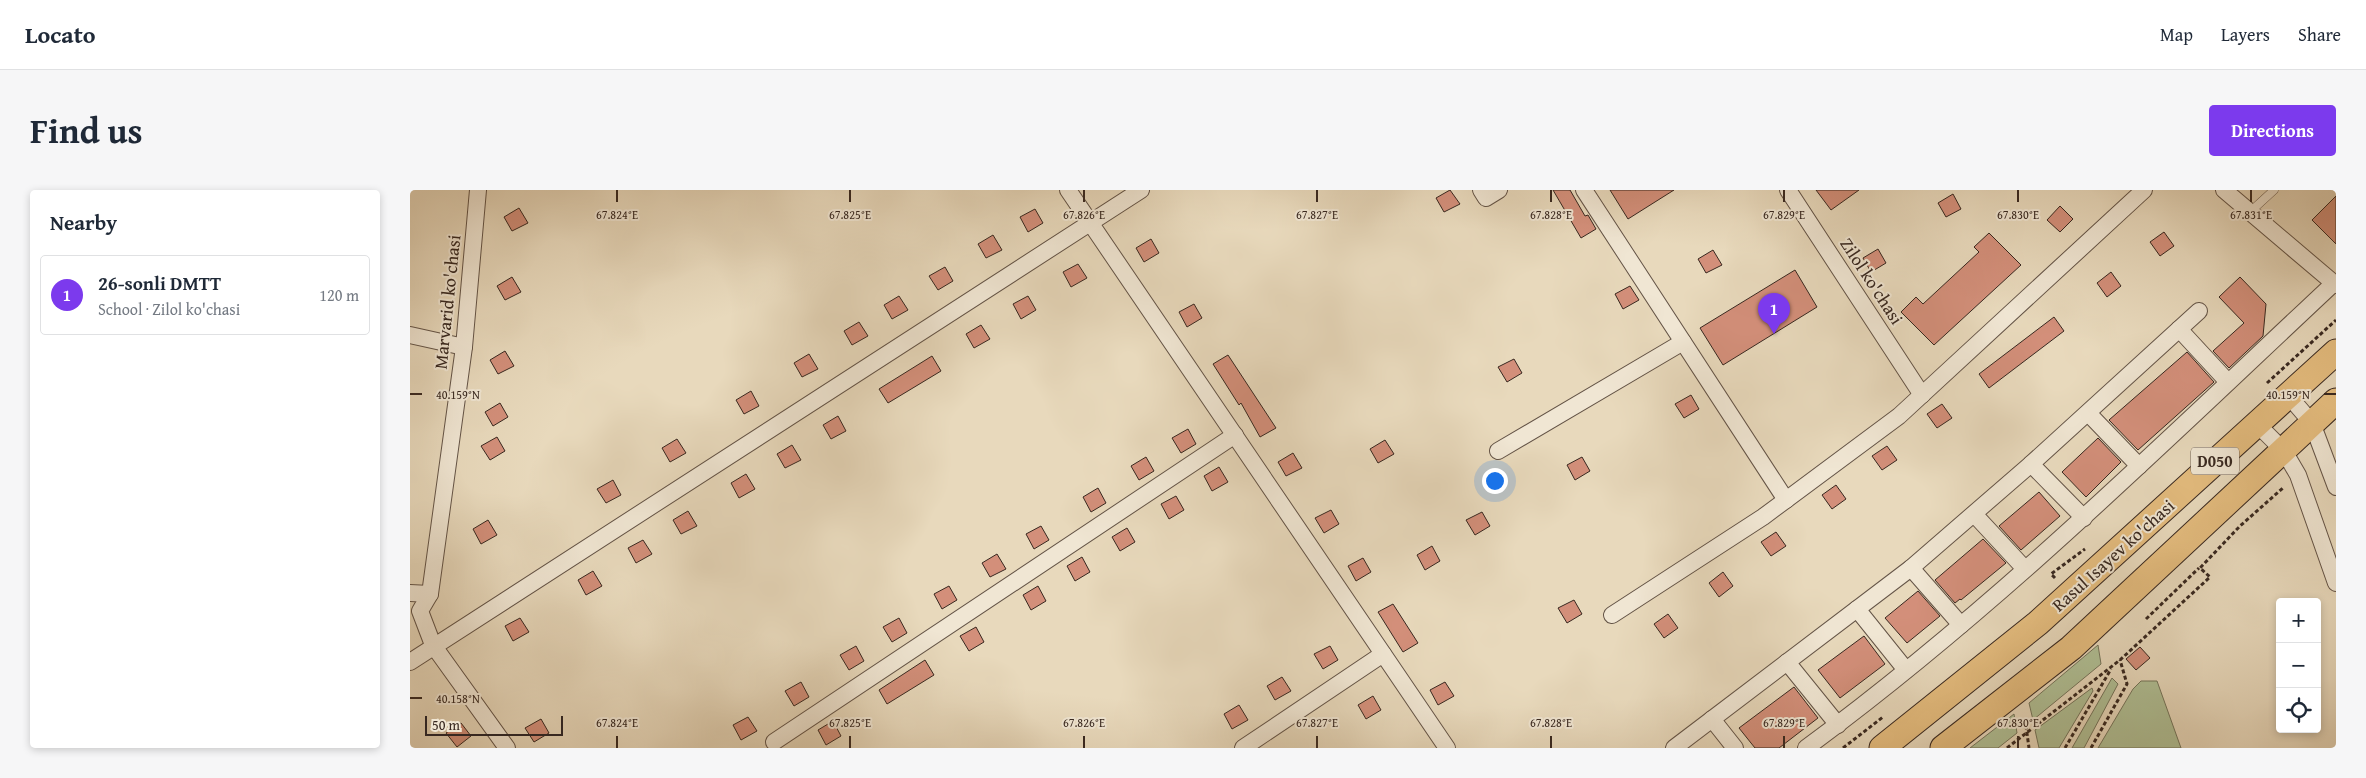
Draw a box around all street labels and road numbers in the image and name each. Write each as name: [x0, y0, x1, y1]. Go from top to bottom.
street label: Zilol ko'chasi: [1834, 232, 1910, 330]
street label: Marvarid ko'chasi: [427, 233, 467, 371]
road number: D050: [2191, 448, 2239, 474]
street label: Rasul Isayev ko'chasi: [2046, 492, 2180, 618]

